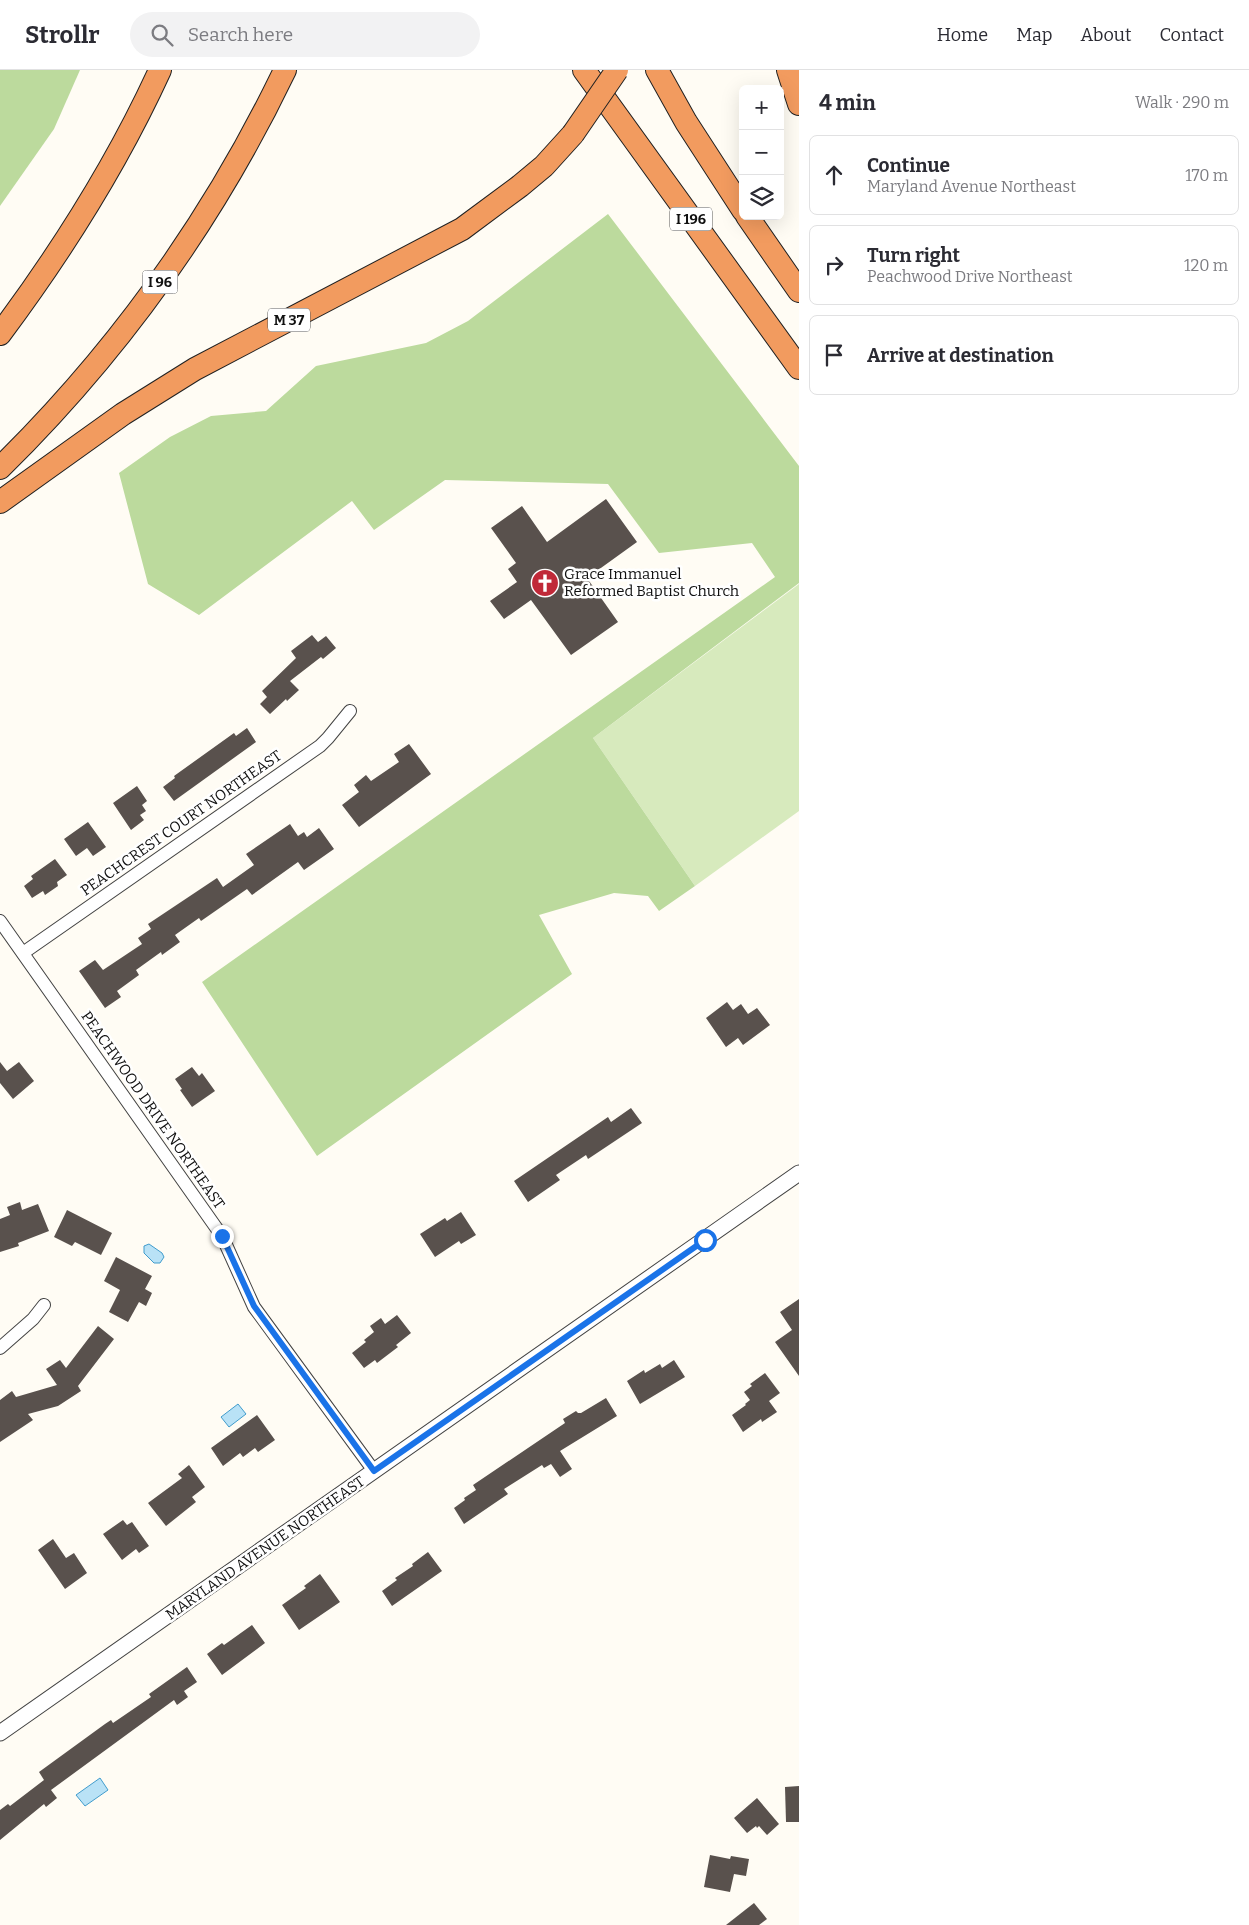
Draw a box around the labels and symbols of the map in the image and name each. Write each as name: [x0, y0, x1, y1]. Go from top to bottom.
road number: I 196: [670, 208, 712, 230]
road number: I 96: [142, 270, 178, 293]
road number: M 37: [268, 308, 310, 332]
place label: Grace Immanuel Reformed Baptist Church: [564, 565, 740, 600]
church icon: Grace Immanuel Reformed Baptist Church: [530, 568, 560, 598]
street label: PEACHCREST COURT NORTHEAST: [77, 746, 285, 900]
street label: PEACHWOOD DRIVE NORTHEAST: [78, 1008, 229, 1213]
route end: [211, 1225, 234, 1248]
route start: [694, 1229, 717, 1252]
street label: MARYLAND AVENUE NORTHEAST: [162, 1472, 368, 1624]

